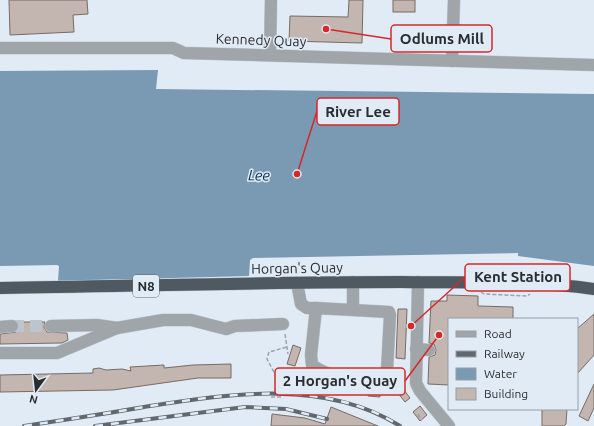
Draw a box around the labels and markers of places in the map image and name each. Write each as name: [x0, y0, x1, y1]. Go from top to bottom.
callout: Odlums Mill: [391, 25, 492, 52]
callout: River Lee: [317, 98, 399, 125]
callout: Kent Station: [465, 264, 570, 291]
callout: 2 Horgan's Quay: [275, 368, 405, 395]

